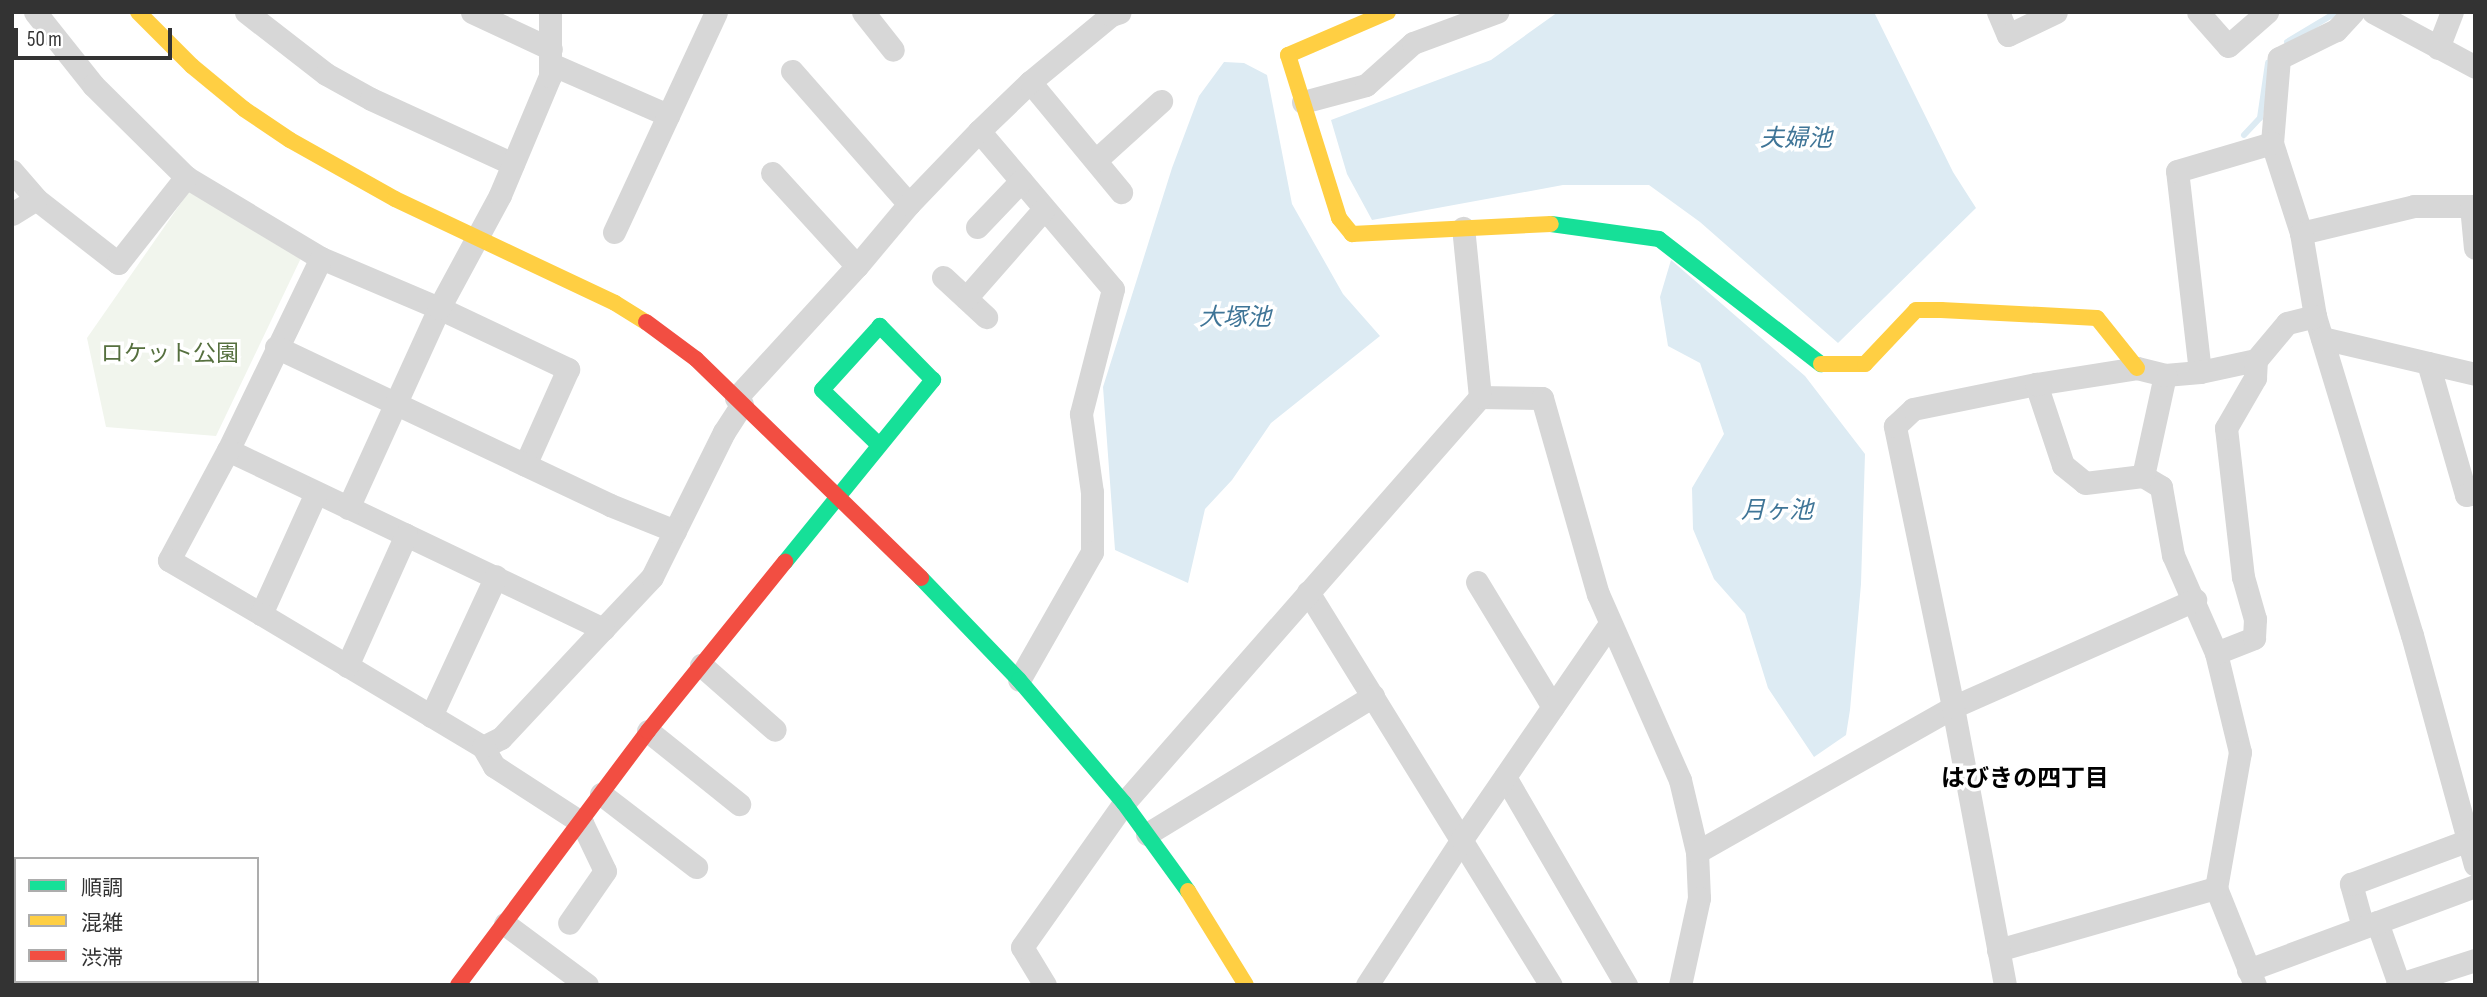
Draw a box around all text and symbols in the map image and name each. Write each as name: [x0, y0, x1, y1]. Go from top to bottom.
scale bar: [18, 14, 175, 58]
text: 50 m: [27, 27, 62, 52]
water label: 夫婦池: [1760, 125, 1832, 153]
water label: 大塚池: [1199, 304, 1271, 332]
park label: ロケット公園: [101, 340, 239, 368]
water label: 月ヶ池: [1741, 497, 1813, 525]
district label: はびきの四丁目: [1941, 765, 2109, 793]
legend: [14, 857, 259, 983]
text: 順調: [81, 876, 123, 901]
text: 混雑: [81, 911, 123, 936]
text: 渋滞: [81, 946, 123, 971]

